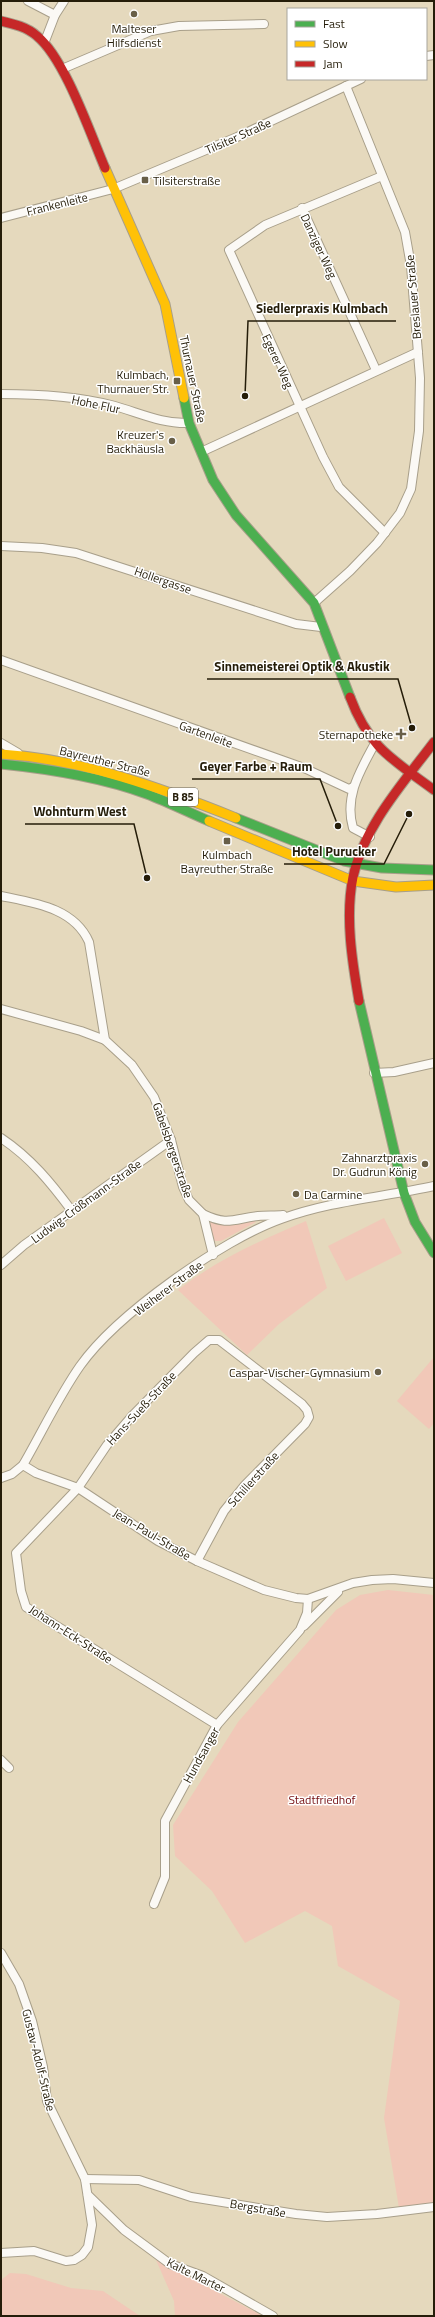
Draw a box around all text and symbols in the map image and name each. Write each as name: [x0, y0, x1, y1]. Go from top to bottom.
legend: [287, 8, 427, 80]
marker: Malteser Hilfsdienst: [129, 9, 139, 19]
text: Fast: [323, 14, 346, 33]
place label: Malteser Hilfsdienst: [107, 19, 162, 52]
text: Slow: [323, 34, 348, 53]
text: Jam: [323, 54, 343, 73]
street label: Tilsiter Straße: [202, 113, 274, 159]
place label: Tilsiterstraße: [153, 171, 220, 190]
marker: Tilsiterstraße: [140, 175, 150, 185]
street label: Frankenleite: [24, 187, 90, 221]
street label: Danziger Weg: [296, 210, 342, 282]
street label: Breslauer Straße: [400, 254, 426, 340]
callout: Siedlerpraxis Kulmbach: [248, 296, 396, 321]
text: Siedlerpraxis Kulmbach: [256, 298, 388, 318]
street label: Egerer Weg: [257, 331, 299, 391]
street label: Thurnauer Straße: [174, 334, 212, 424]
place label: Kulmbach, Thurnauer Str.: [97, 365, 169, 398]
marker: Kulmbach, Thurnauer Str.: [172, 376, 182, 386]
street label: Hohe Flur: [70, 390, 122, 418]
place label: Kreuzer's Backhäusla: [106, 425, 164, 458]
marker: Kreuzer's Backhäusla: [167, 436, 177, 446]
street label: Hollergasse: [132, 561, 194, 599]
callout: Sinnemeisterei Optik & Akustik: [207, 654, 398, 679]
text: Sinnemeisterei Optik & Akustik: [214, 656, 390, 676]
street label: Gartenleite: [176, 715, 236, 753]
place label: Sternapotheke: [319, 725, 393, 744]
marker: Sternapotheke: [396, 729, 406, 739]
street label: Bayreuther Straße: [58, 741, 152, 781]
callout: Geyer Farbe + Raum: [192, 754, 320, 779]
text: Geyer Farbe + Raum: [200, 756, 312, 776]
road number: B 85: [168, 788, 198, 806]
callout: Wohnturm West: [25, 799, 134, 824]
text: Wohnturm West: [33, 801, 127, 821]
marker: Kulmbach Bayreuther Straße: [222, 836, 232, 846]
callout: Hotel Purucker: [284, 839, 384, 864]
text: Hotel Purucker: [292, 841, 376, 861]
place label: Kulmbach Bayreuther Straße: [181, 845, 273, 878]
street label: Gabelsbergerstraße: [148, 1100, 198, 1200]
place label: Zahnarztpraxis Dr. Gudrun König: [333, 1148, 417, 1181]
street label: Ludwig-Crößmann-Straße: [27, 1154, 145, 1248]
marker: Zahnarztpraxis Dr. Gudrun König: [420, 1159, 430, 1169]
place label: Da Carmine: [304, 1185, 362, 1204]
marker: Da Carmine: [291, 1189, 301, 1199]
street label: Weiherer Straße: [129, 1256, 207, 1320]
place label: Caspar-Vischer-Gymnasium: [229, 1363, 370, 1382]
street label: Hans-Sueß-Straße: [102, 1367, 180, 1449]
marker: Caspar-Vischer-Gymnasium: [373, 1367, 383, 1377]
street label: Schillerstraße: [223, 1447, 283, 1511]
street label: Jean-Paul-Straße: [109, 1503, 195, 1565]
street label: Johann-Eck-Straße: [26, 1600, 116, 1668]
street label: Hundsanger: [178, 1723, 224, 1787]
park label: Stadtfriedhof: [288, 1790, 356, 1809]
street label: Gustav-Adolf-Straße: [17, 2007, 61, 2113]
street label: Bergstraße: [228, 2194, 288, 2222]
street label: Kalte Marter: [163, 2253, 229, 2297]

